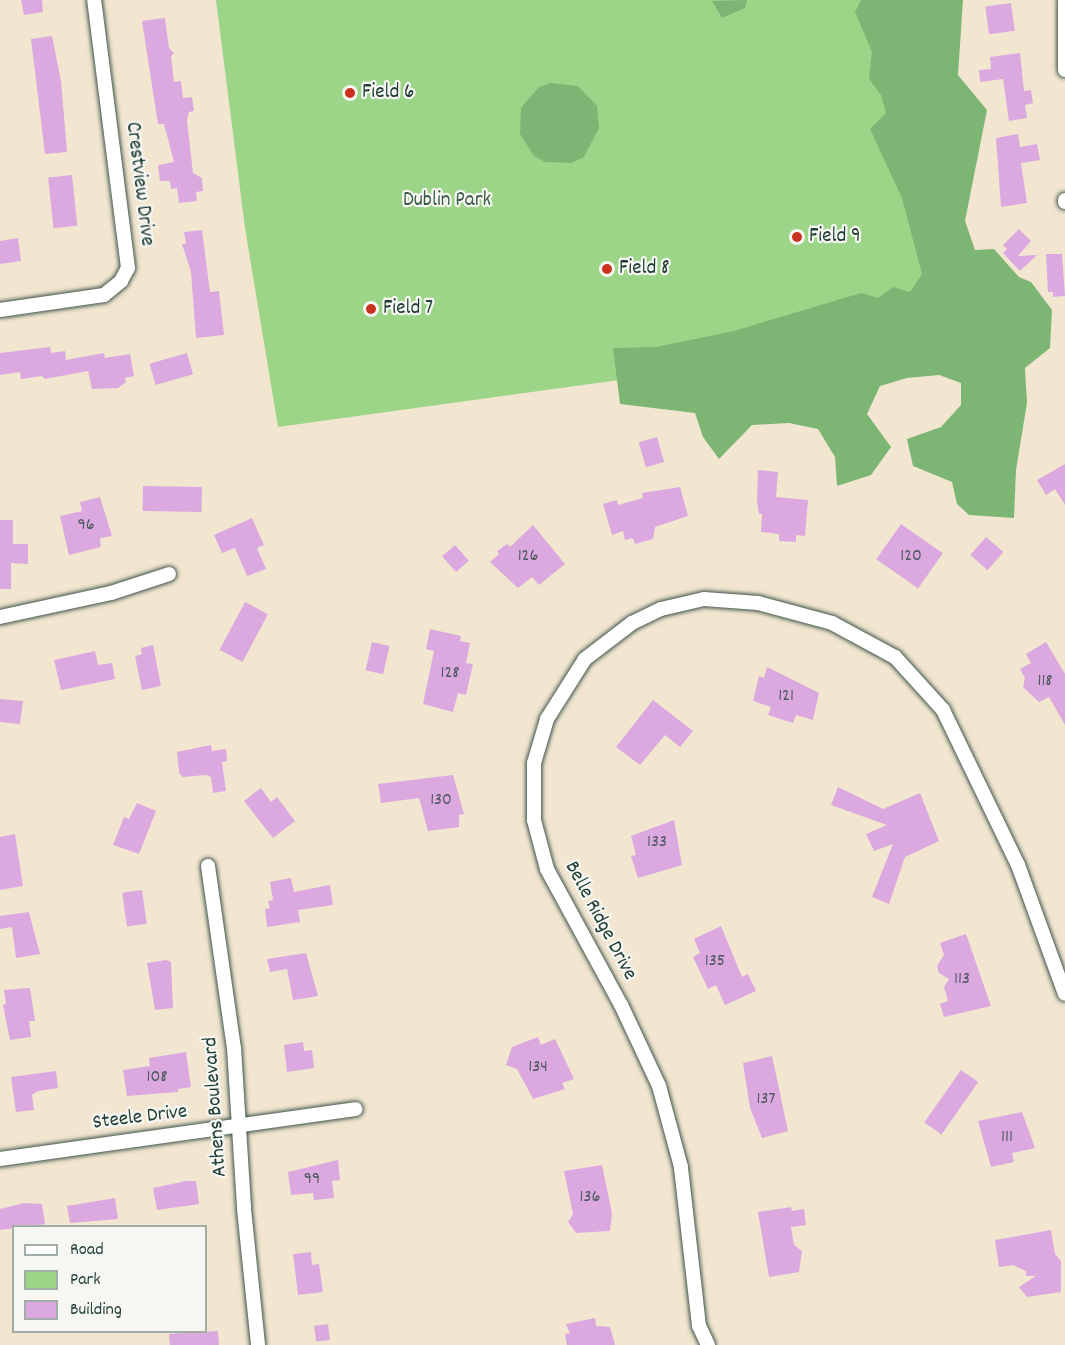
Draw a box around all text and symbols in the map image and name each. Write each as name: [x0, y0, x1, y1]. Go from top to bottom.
place label: Field 6: [362, 80, 414, 106]
marker: Field 6: [343, 86, 357, 100]
street label: Crestview Drive: [119, 121, 159, 247]
park label: Dublin Park: [403, 188, 491, 214]
place label: Field 9: [809, 224, 861, 250]
marker: Field 9: [790, 230, 804, 244]
place label: Field 8: [619, 256, 670, 282]
marker: Field 8: [600, 262, 614, 276]
place label: Field 7: [383, 296, 433, 322]
marker: Field 7: [364, 302, 378, 316]
house number: 96: [77, 515, 95, 537]
house number: 126: [518, 546, 538, 568]
house number: 120: [900, 546, 922, 568]
house number: 128: [440, 663, 460, 685]
house number: 118: [1037, 671, 1053, 693]
house number: 121: [778, 686, 794, 708]
house number: 130: [430, 790, 452, 812]
house number: 133: [647, 832, 667, 854]
street label: Belle Ridge Drive: [558, 857, 642, 985]
house number: 135: [705, 951, 725, 973]
house number: 113: [954, 969, 970, 991]
street label: Athens Boulevard: [199, 1036, 233, 1178]
house number: 134: [528, 1057, 548, 1079]
house number: 108: [147, 1067, 167, 1089]
house number: 137: [757, 1089, 775, 1111]
street label: Steele Drive: [91, 1100, 189, 1136]
house number: 111: [1001, 1127, 1013, 1149]
house number: 99: [304, 1169, 320, 1191]
house number: 136: [580, 1187, 600, 1209]
legend: [12, 1225, 207, 1333]
text: Road: [70, 1238, 104, 1263]
text: Park: [70, 1268, 101, 1293]
text: Building: [70, 1298, 122, 1323]

